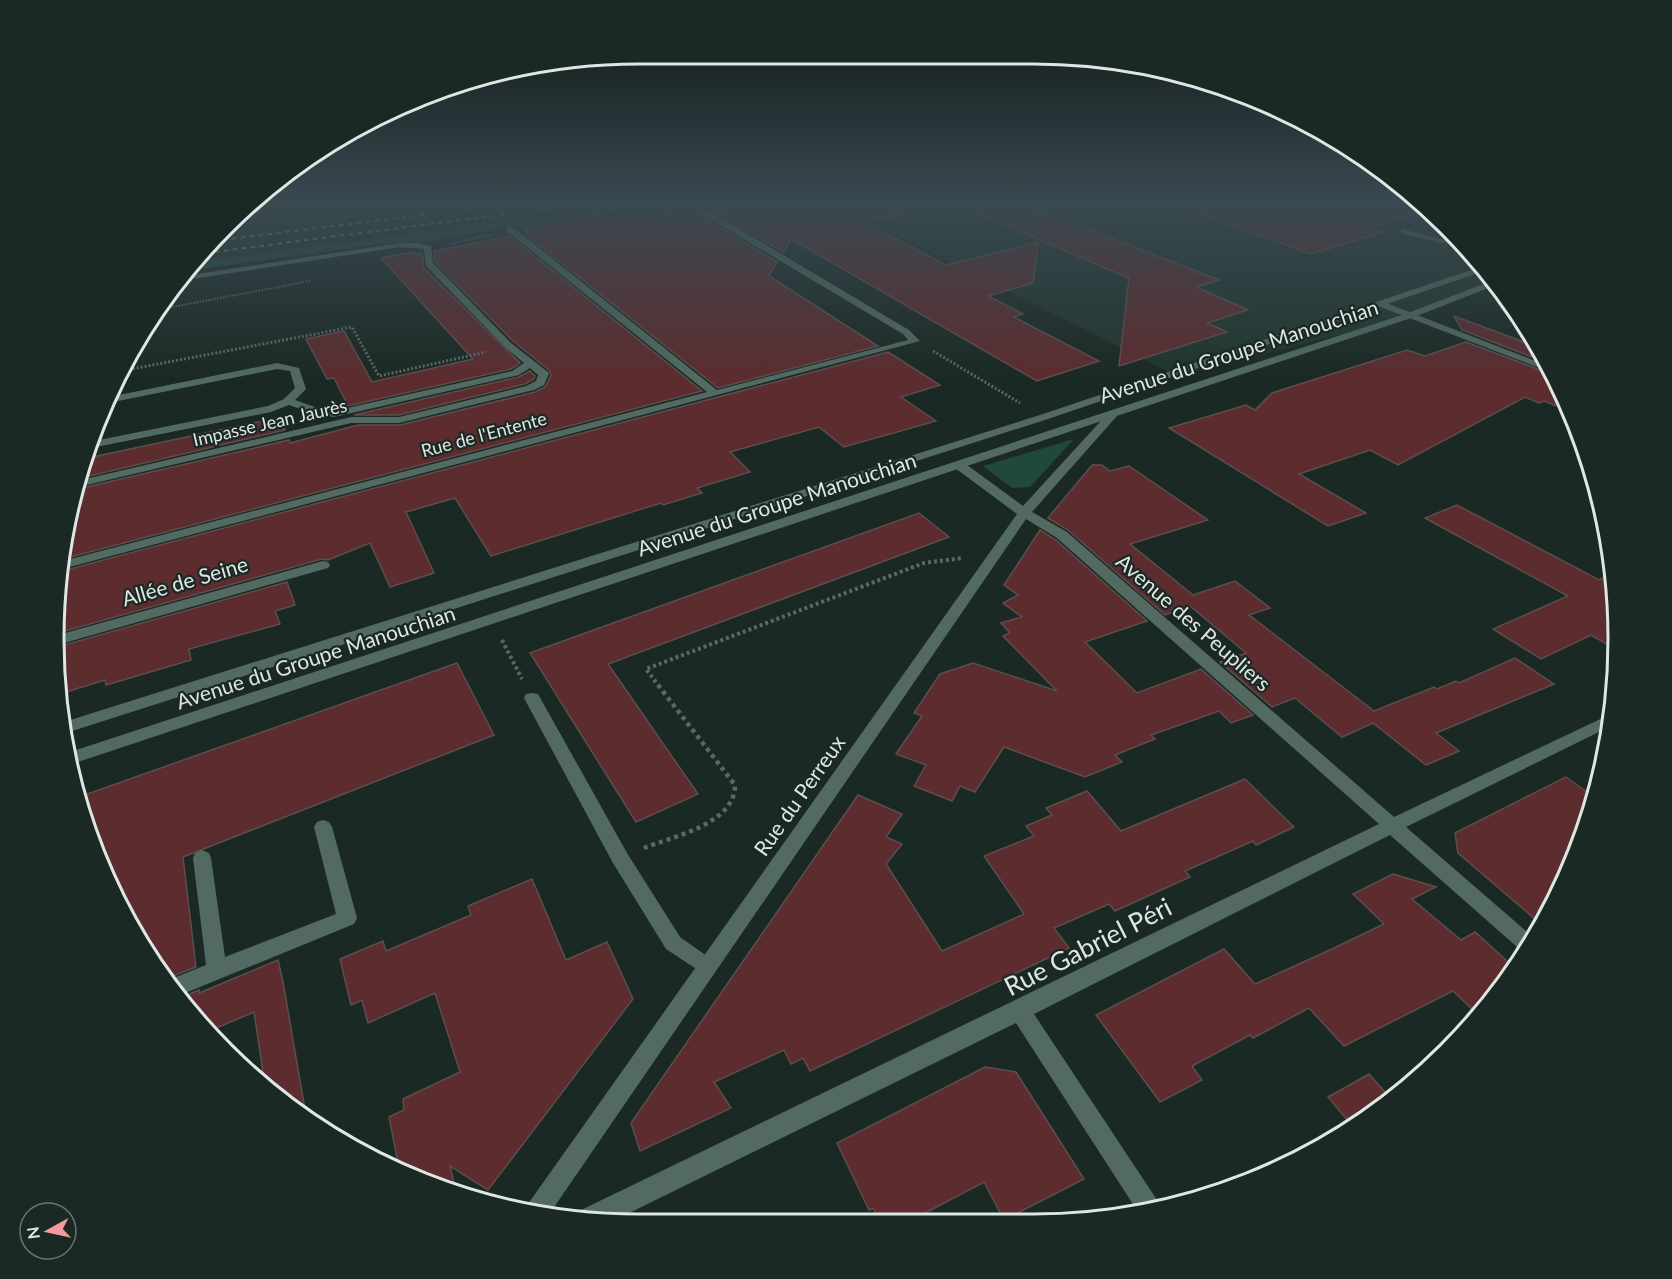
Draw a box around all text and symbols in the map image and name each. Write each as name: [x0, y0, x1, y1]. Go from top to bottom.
street label: Avenue du Groupe Manouchian: [1096, 294, 1381, 408]
street label: Impasse Jean Jaurès: [191, 394, 349, 450]
street label: Rue de l'Entente: [419, 407, 549, 461]
street label: Avenue du Groupe Manouchian: [634, 447, 919, 561]
street label: Avenue des Peupliers: [1112, 548, 1276, 696]
street label: Allée de Seine: [119, 551, 251, 611]
street label: Avenue du Groupe Manouchian: [173, 600, 458, 714]
street label: Rue du Perreux: [748, 730, 850, 860]
street label: Rue Gabriel Péri: [998, 890, 1177, 1002]
north arrow: [18, 1201, 78, 1261]
text: N: [22, 1226, 43, 1241]

